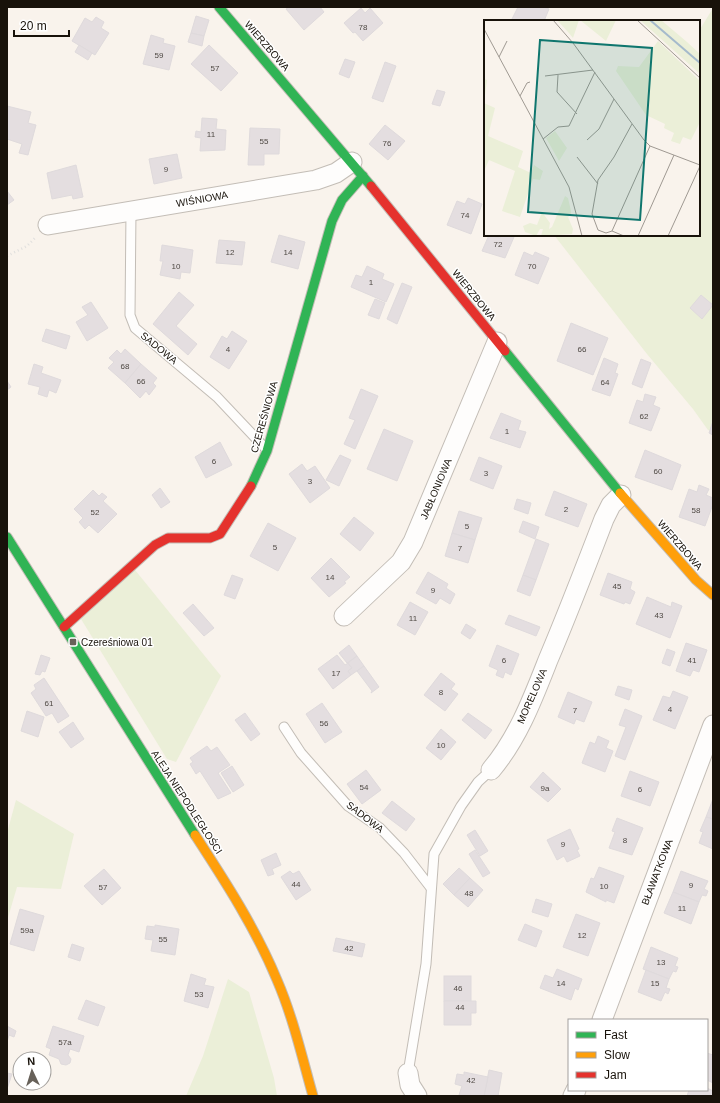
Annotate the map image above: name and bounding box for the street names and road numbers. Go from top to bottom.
street label: WIERZBOWA [242,19,292,73]
street label: WIŚNIOWA [175,188,229,209]
street label: WIERZBOWA [450,267,498,323]
street label: SADOWA [138,330,180,366]
street label: CZEREŚNIOWA [248,379,280,454]
street label: JABŁONIOWA [418,457,454,521]
street label: WIERZBOWA [655,518,705,572]
street label: MORELOWA [515,666,549,725]
street label: ALEJA NIEPODLEGŁOŚCI [149,748,225,856]
street label: SADOWA [344,799,386,835]
street label: BŁAWATKOWA [639,837,675,907]

